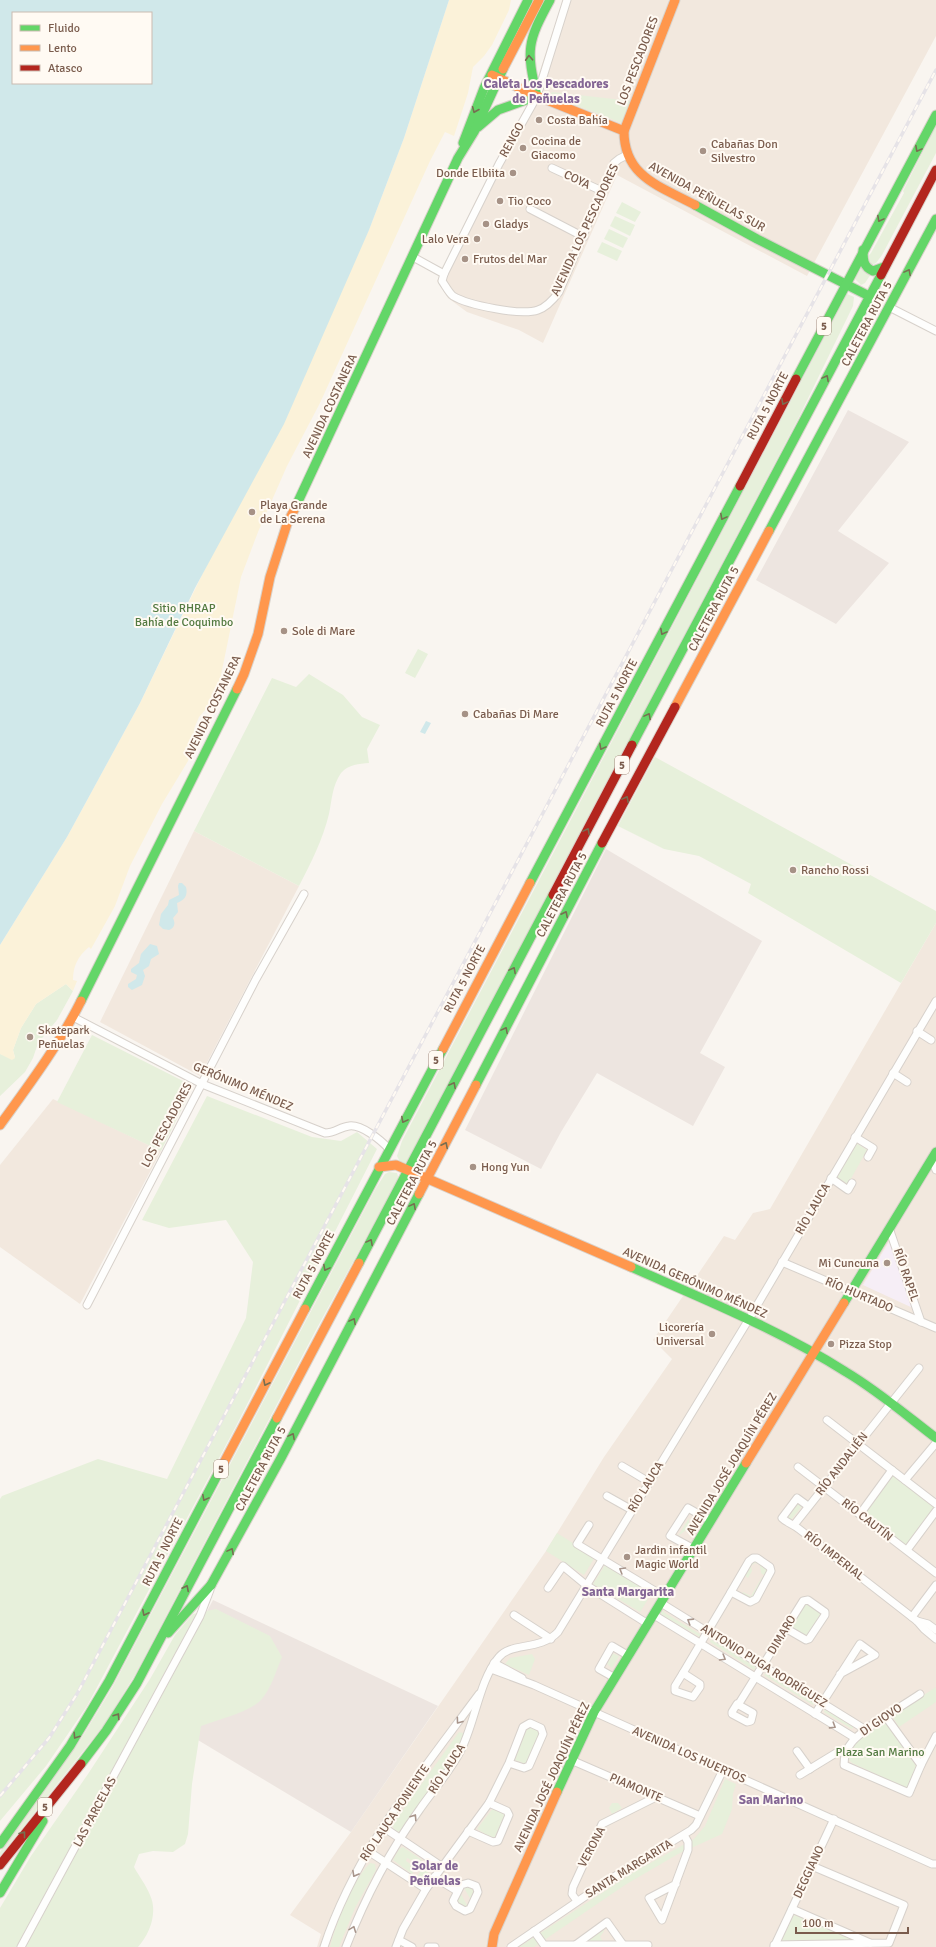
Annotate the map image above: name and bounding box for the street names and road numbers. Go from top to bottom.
street label: LOS PESCADORES [614,14,662,108]
street label: RENGO [496,120,528,160]
street label: AVENIDA PEÑUELAS SUR [646,159,768,235]
street label: AVENIDA LOS PESCADORES [548,161,622,298]
street label: COYA [561,167,593,193]
street label: CALETERA RUTA 5 [838,279,896,369]
road number: 5 [817,317,831,335]
street label: AVENIDA COSTANERA [299,351,361,460]
street label: RUTA 5 NORTE [744,369,792,443]
street label: CALETERA RUTA 5 [685,564,743,654]
street label: AVENIDA COSTANERA [181,652,245,761]
street label: RUTA 5 NORTE [593,656,641,730]
road number: 5 [615,756,629,774]
street label: CALETERA RUTA 5 [533,850,591,940]
street label: RUTA 5 NORTE [441,942,489,1016]
road number: 5 [429,1051,443,1069]
street label: GERÓNIMO MÉNDEZ [191,1059,296,1115]
street label: LOS PESCADORES [138,1080,196,1170]
street label: CALETERA RUTA 5 [383,1138,441,1228]
street label: RÍO LAUCA [792,1180,834,1237]
street label: RUTA 5 NORTE [290,1228,338,1302]
street label: AVENIDA GERÓNIMO MÉNDEZ [620,1244,770,1322]
street label: RÍO RAPEL [890,1246,922,1304]
street label: RÍO HURTADO [823,1274,895,1316]
street label: AVENIDA JOSÉ JOAQUÍN PÉREZ [683,1390,781,1538]
street label: CALETERA RUTA 5 [232,1424,290,1514]
street label: RÍO ANDALIÉN [813,1429,871,1499]
street label: RÍO LAUCA [625,1458,667,1515]
road number: 5 [214,1460,228,1478]
street label: RÍO CAUTÍN [838,1495,896,1545]
street label: RUTA 5 NORTE [139,1515,187,1589]
street label: RÍO IMPERIAL [801,1528,867,1584]
street label: DIMARO [764,1613,800,1657]
street label: ANTONIO PUGA RODRÍGUEZ [698,1621,830,1711]
street label: AVENIDA JOSÉ JOAQUÍN PÉREZ [511,1699,593,1854]
street label: DI GIOVO [857,1700,905,1740]
street label: AVENIDA LOS HUERTOS [630,1723,748,1787]
street label: RÍO LAUCA [425,1740,469,1797]
street label: RÍO LAUCA PONIENTE [357,1762,433,1864]
street label: PIAMONTE [607,1770,665,1806]
street label: LAS PARCELAS [70,1774,120,1850]
road number: 5 [38,1798,52,1816]
street label: VERONA [575,1823,609,1870]
street label: SANTA MARGARITA [583,1836,676,1902]
street label: DEGGIANO [790,1843,828,1901]

